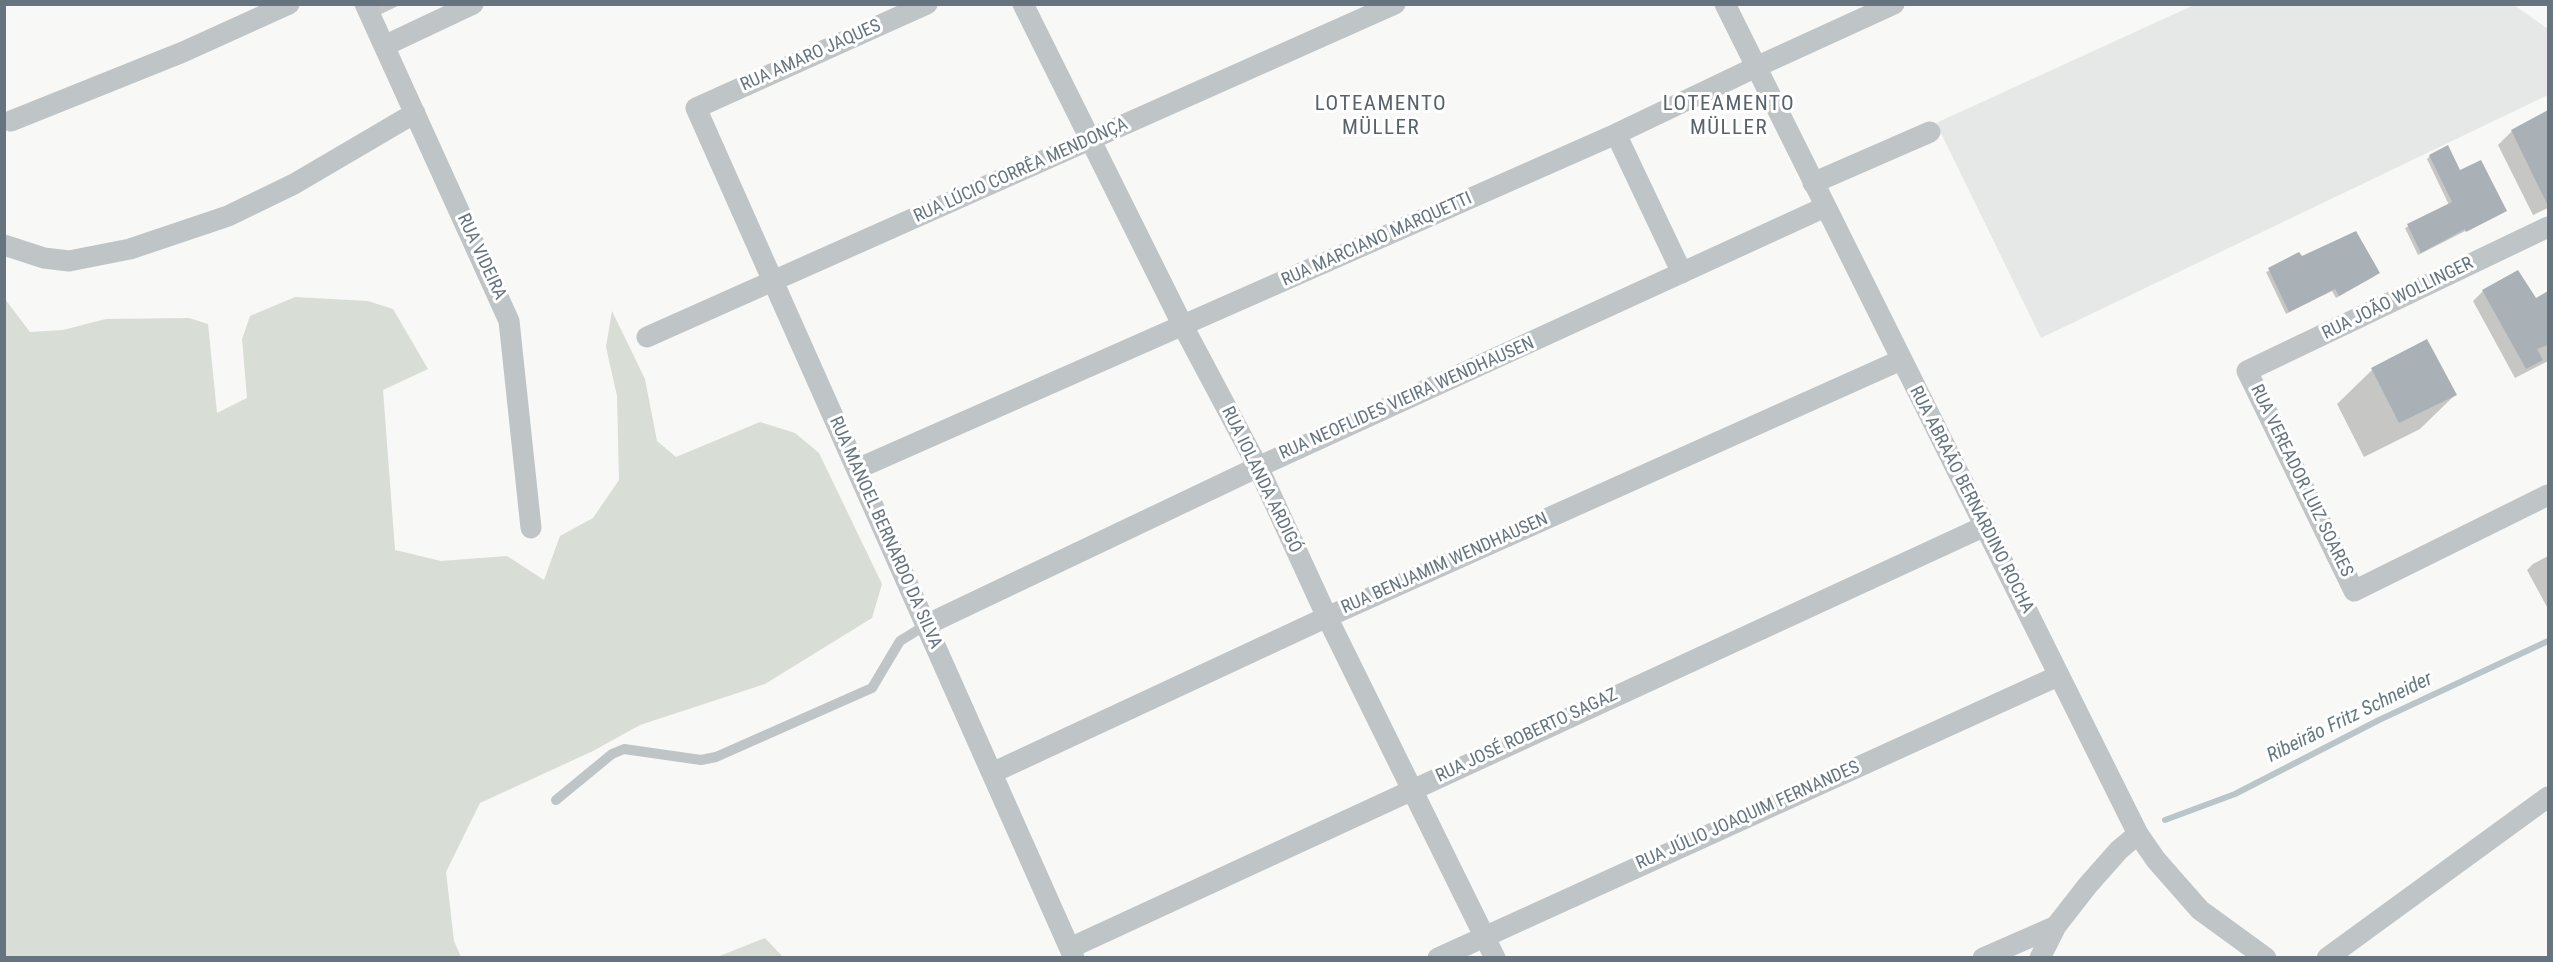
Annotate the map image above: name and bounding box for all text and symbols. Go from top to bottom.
street label: RUA AMARO JAQUES [738,15,884,97]
district label: LOTEAMENTO MÜLLER [1315,92,1447,142]
district label: LOTEAMENTO MÜLLER [1663,92,1795,142]
street label: RUA LÚCIO CORRÊA MENDONÇA [911,114,1131,228]
street label: RUA MARCIANO MARQUETTI [1278,188,1476,292]
street label: RUA VIDEIRA [452,211,510,303]
street label: RUA JOÃO WOLLINGER [2319,253,2477,345]
street label: RUA NEOFLIDES VIEIRA WENDHAUSEN [1276,333,1538,465]
street label: RUA VEREADOR LUIZ SOARES [2245,381,2357,581]
street label: RUA ABRAÃO BERNARDINO ROCHA [1904,383,2038,617]
street label: RUA IOLANDA ARDIGÓ [1216,403,1306,557]
street label: RUA MANOEL BERNARDO DA SILVA [824,414,946,652]
street label: RUA BENJAMIM WENDHAUSEN [1338,509,1552,619]
water label: Ribeirão Fritz Schneider [2263,668,2437,768]
street label: RUA JOSÉ ROBERTO SAGAZ [1433,684,1621,788]
street label: RUA JÚLIO JOAQUIM FERNANDES [1633,757,1863,875]

